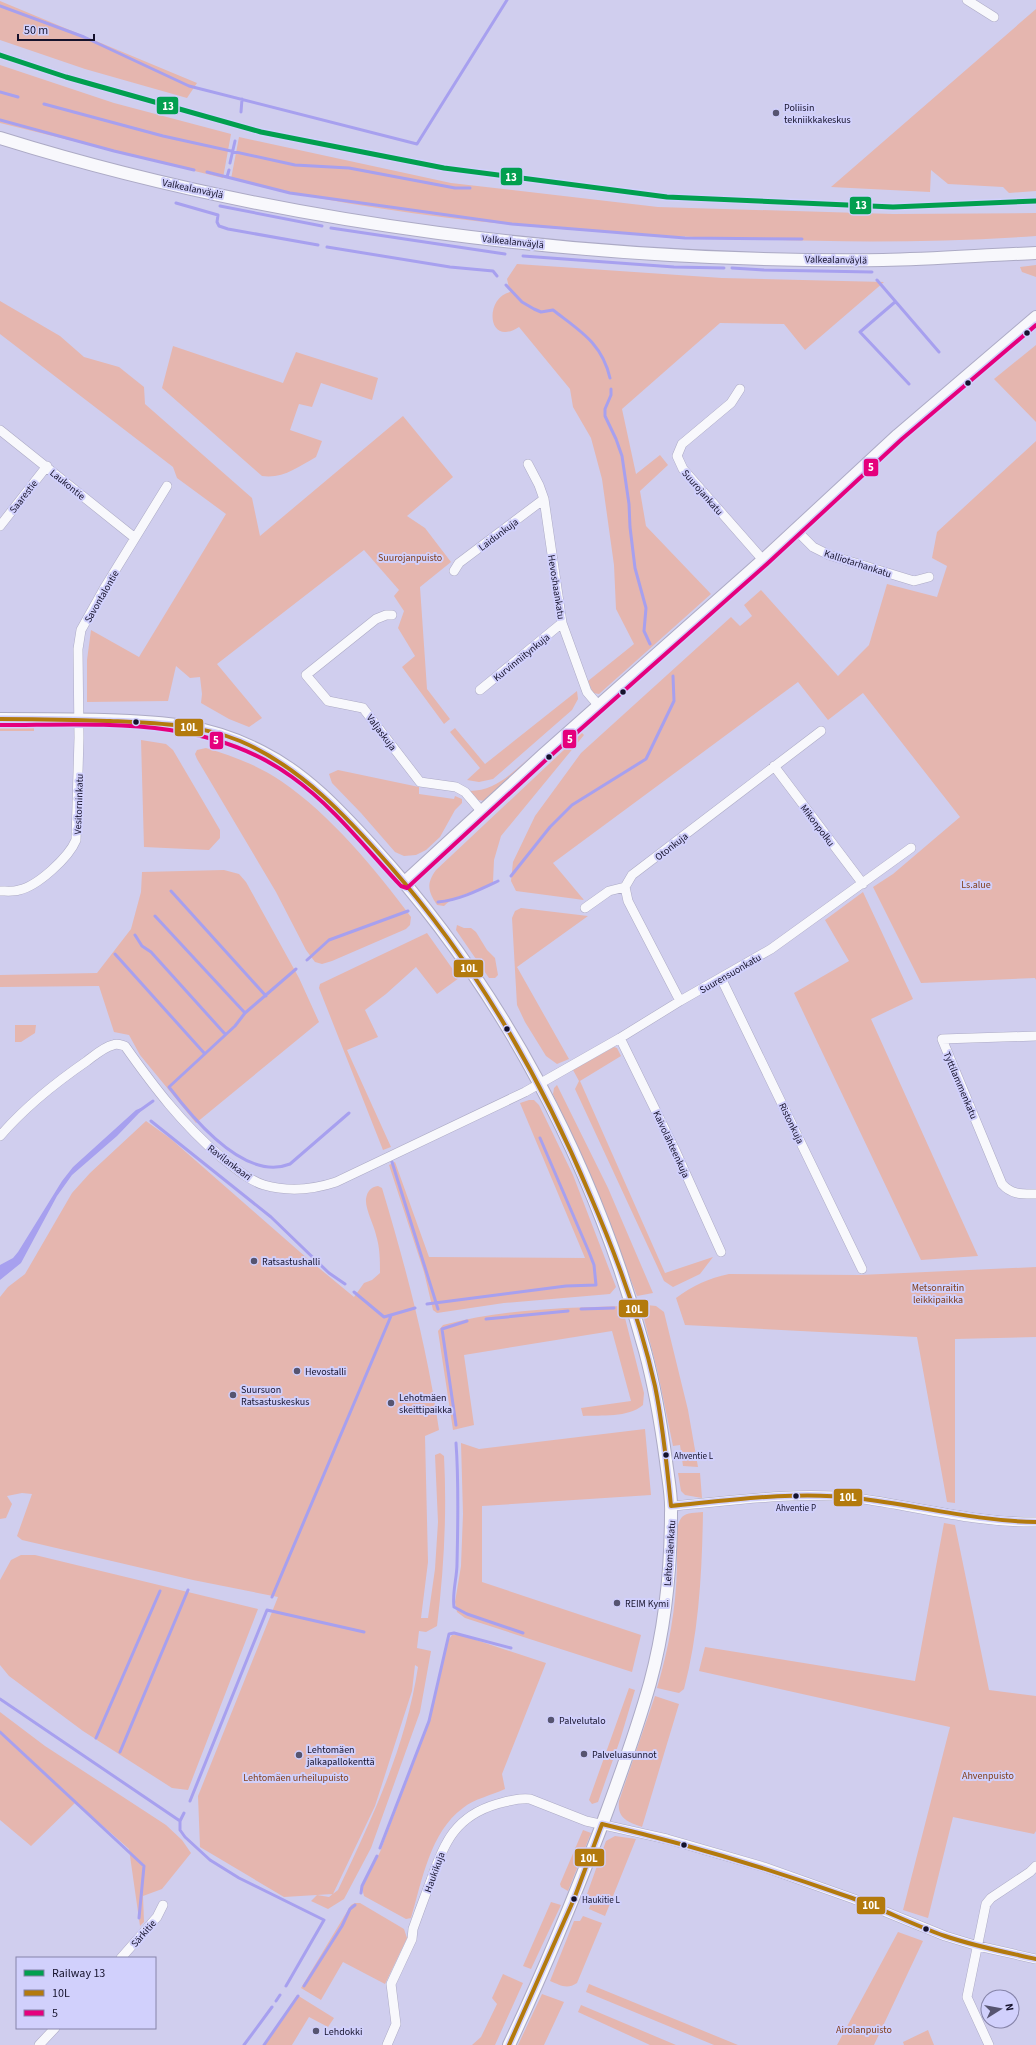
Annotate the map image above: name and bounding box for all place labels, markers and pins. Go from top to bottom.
place label: Poliisin tekniikkakeskus [784,101,851,127]
marker: Poliisin tekniikkakeskus [771,108,781,118]
unlabelled marker [1022,328,1032,338]
unlabelled marker [963,378,973,388]
unlabelled marker [618,687,628,697]
unlabelled marker [131,717,141,727]
unlabelled marker [544,752,554,762]
unlabelled marker [502,1024,512,1034]
place label: Ratsastushalli [262,1255,320,1269]
marker: Ratsastushalli [249,1256,259,1266]
place label: Hevostalli [305,1365,346,1379]
marker: Hevostalli [292,1366,302,1376]
place label: Suursuon Ratsastuskeskus [241,1383,309,1409]
marker: Suursuon Ratsastuskeskus [228,1390,238,1400]
place label: Lehotmäen skeittipaikka [399,1391,452,1417]
marker: Lehotmäen skeittipaikka [386,1398,396,1408]
marker: Ahventie L [661,1450,671,1460]
place label: Ahventie L [674,1450,714,1463]
marker: Ahventie P [791,1491,801,1501]
place label: Ahventie P [776,1502,816,1515]
place label: REIM Kymi [625,1597,669,1611]
marker: REIM Kymi [612,1598,622,1608]
place label: Palvelutalo [559,1714,606,1728]
marker: Palvelutalo [546,1715,556,1725]
place label: Lehtomäen jalkapallokenttä [306,1743,375,1769]
place label: Palveluasunnot [592,1748,657,1762]
marker: Palveluasunnot [579,1749,589,1759]
marker: Lehtomäen jalkapallokenttä [294,1750,304,1760]
unlabelled marker [679,1840,689,1850]
marker: Haukitie L [569,1894,579,1904]
place label: Haukitie L [582,1894,620,1907]
unlabelled marker [921,1924,931,1934]
place label: Lehdokki [324,2025,362,2039]
marker: Lehdokki [311,2026,321,2036]

